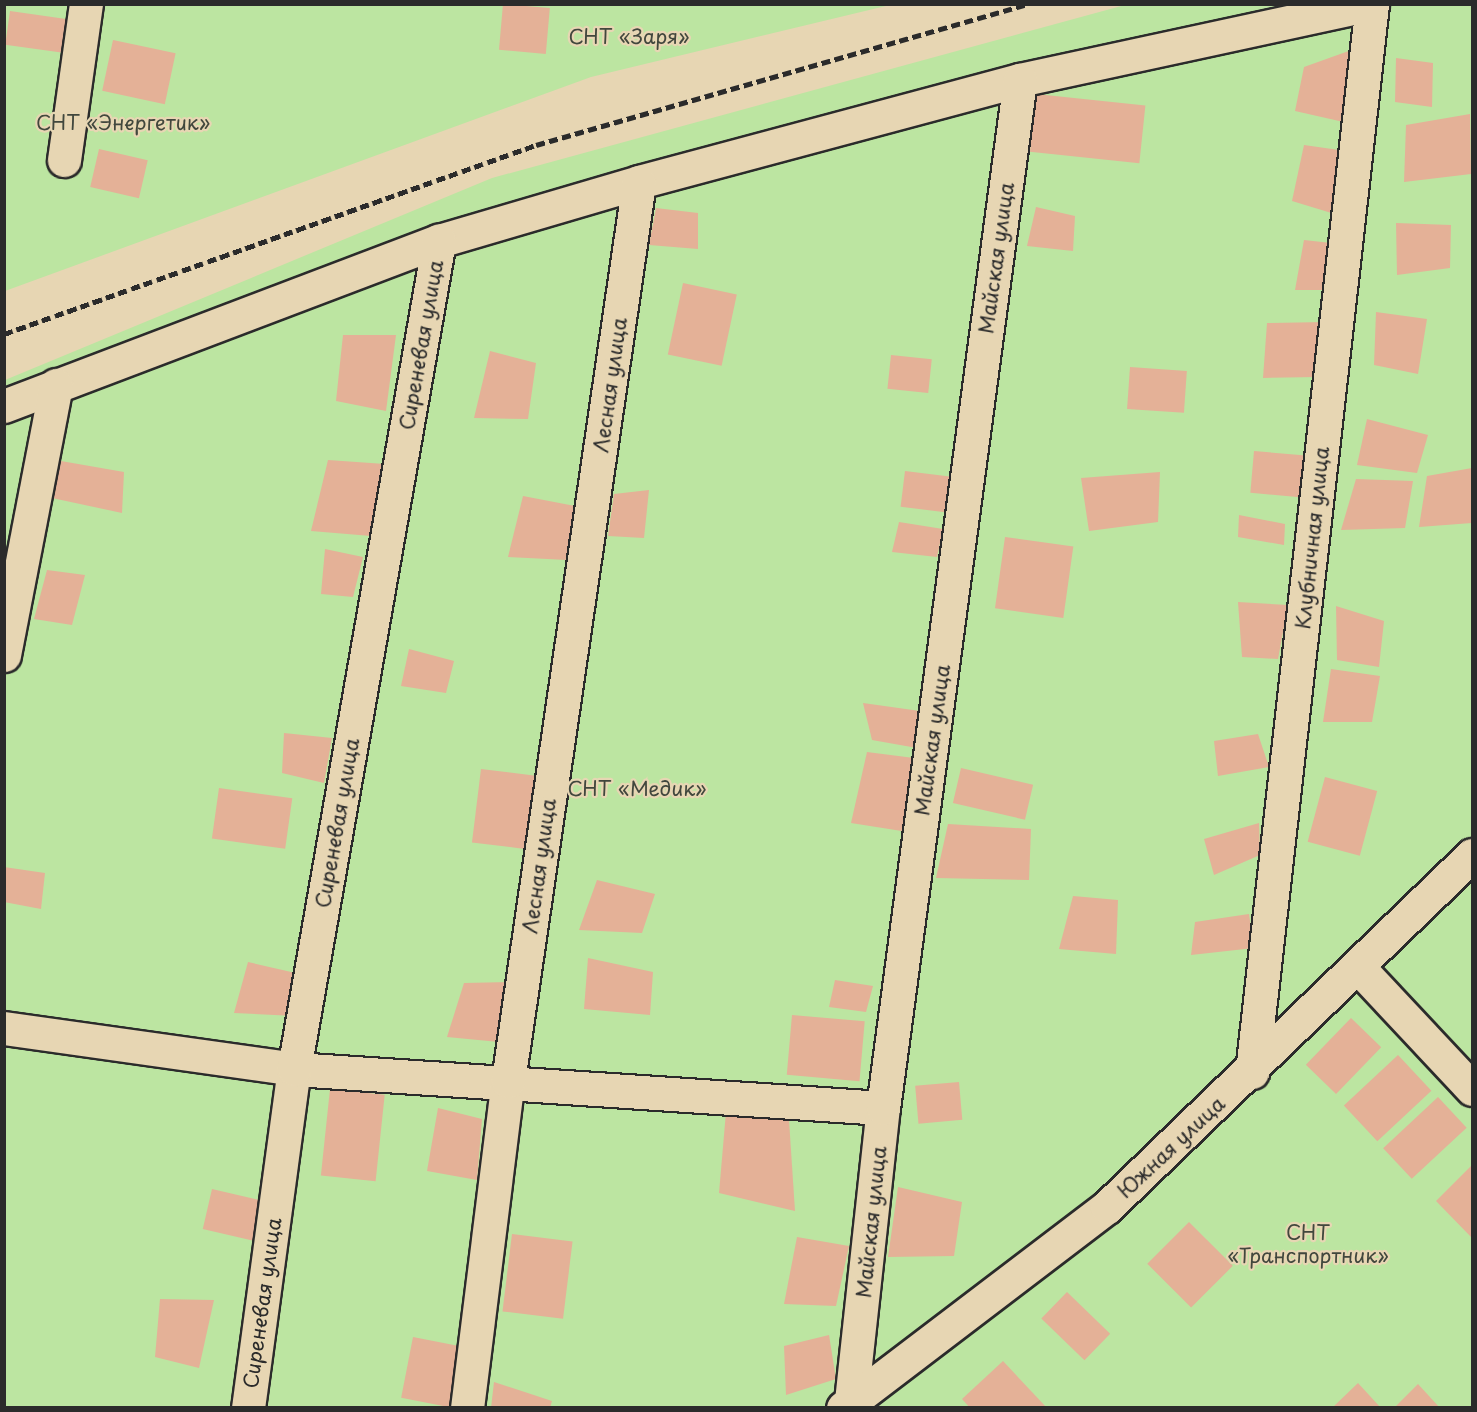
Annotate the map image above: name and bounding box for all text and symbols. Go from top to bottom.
park label: СНТ «Заря» [568,24,690,48]
park label: СНТ «Энергетик» [36,110,210,134]
street label: Майская улица [973,180,1019,336]
street label: Сиреневая улица [394,258,448,432]
street label: Лесная улица [589,315,631,455]
street label: Клубничная улица [1290,445,1334,631]
street label: Майская улица [909,662,955,818]
street label: Сиреневая улица [310,736,364,910]
park label: СНТ «Медик» [567,776,707,800]
street label: Лесная улица [518,796,560,936]
street label: Южная улица [1112,1091,1230,1203]
street label: Майская улица [851,1144,891,1300]
street label: Сиреневая улица [238,1216,286,1390]
park label: СНТ «Транспортник» [1227,1220,1389,1267]

